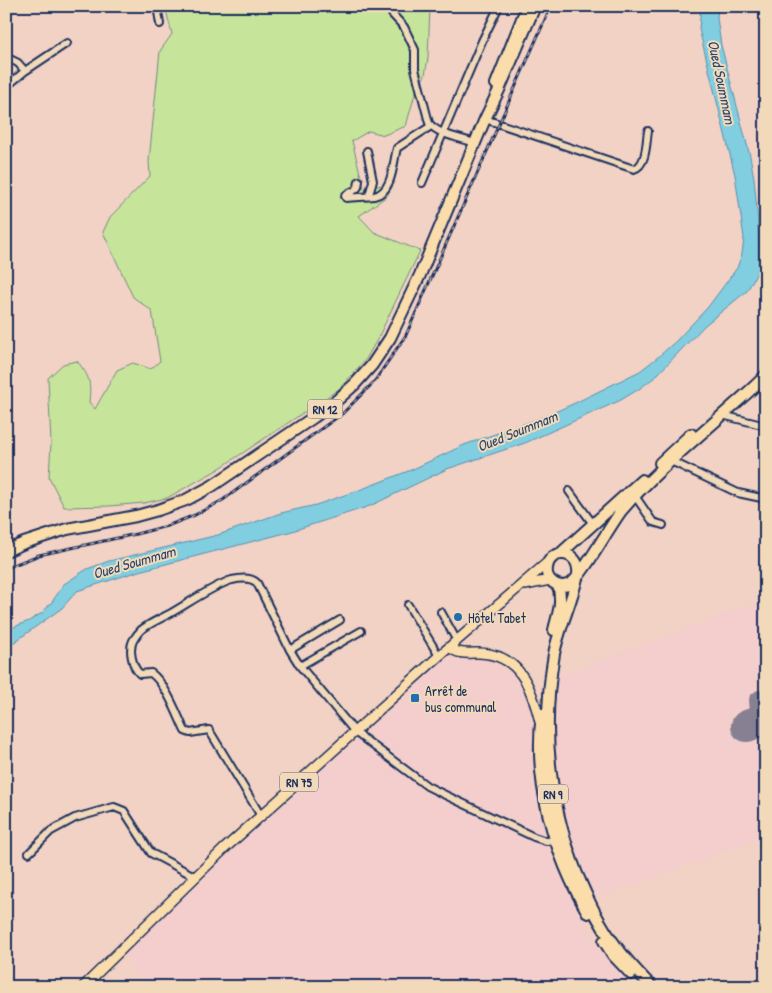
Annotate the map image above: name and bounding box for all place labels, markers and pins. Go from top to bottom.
place label: Hôtel Tabet [468,608,526,627]
marker: Hôtel Tabet [452,611,464,623]
place label: Arrêt de bus communal [425,681,497,716]
marker: Arrêt de bus communal [409,692,421,704]

